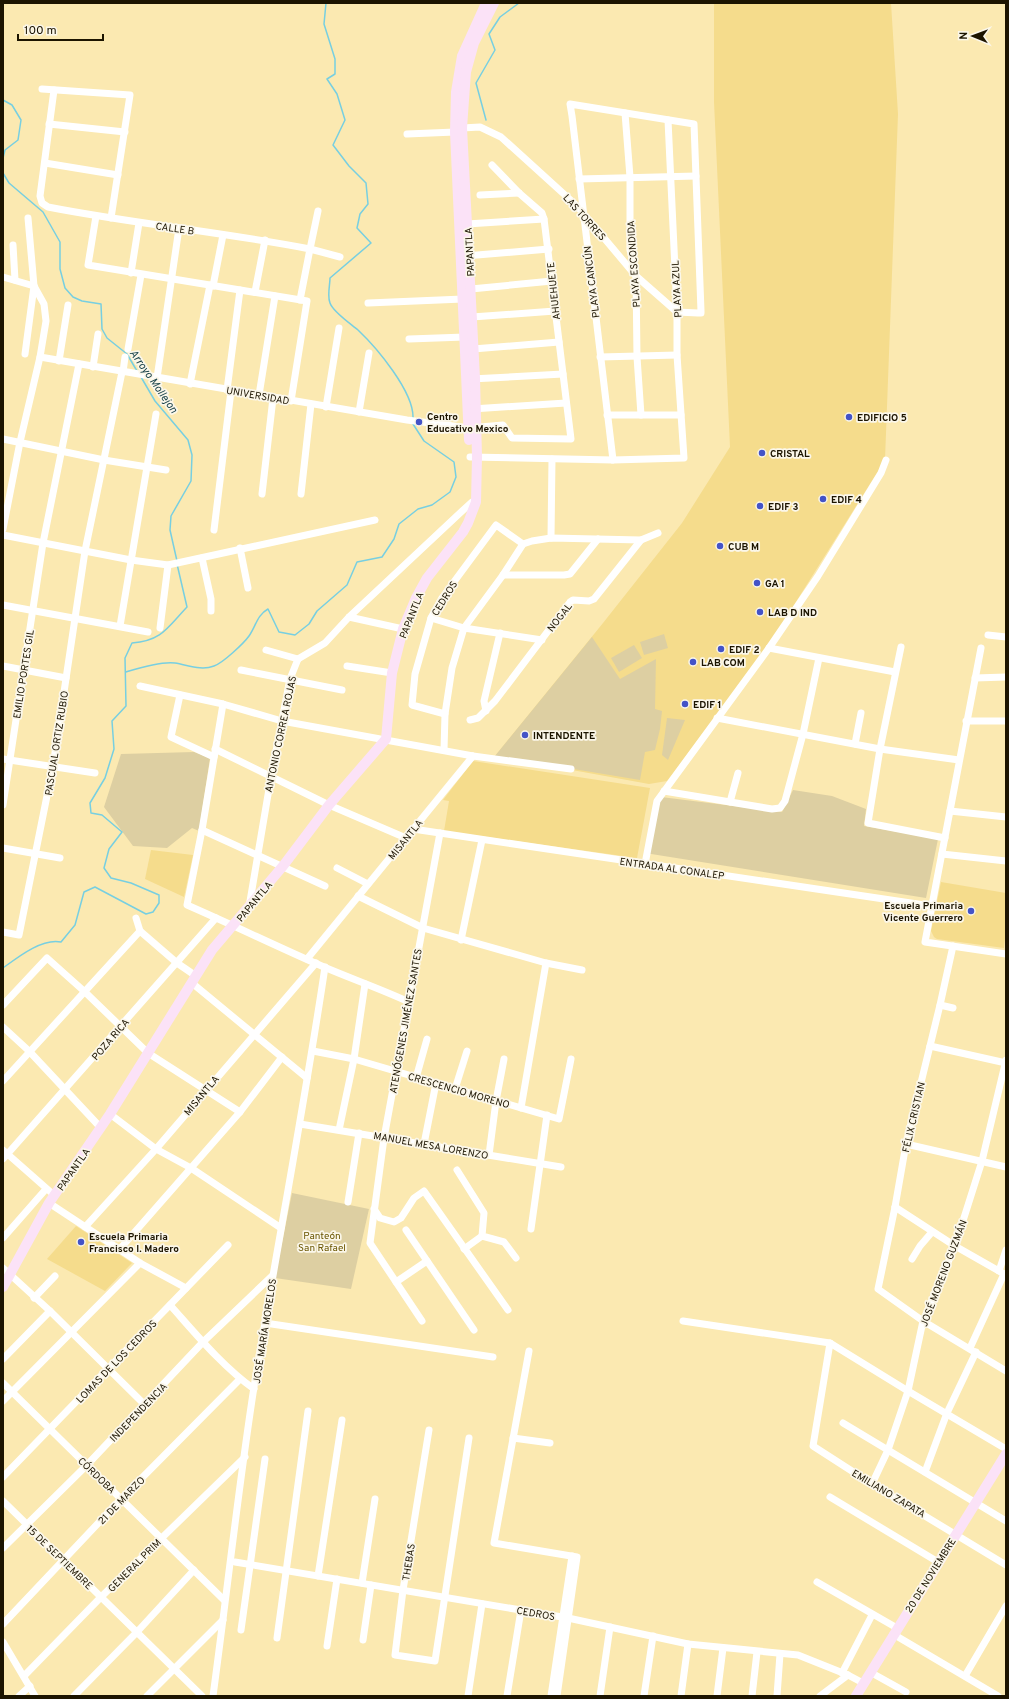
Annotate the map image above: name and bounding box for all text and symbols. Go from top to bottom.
scale bar [18,16,103,42]
north arrow [953,16,993,56]
text: 100 m [24,23,57,39]
text: N [957,32,971,40]
street label: LAS TORRES [560,192,608,244]
street label: CALLE B [155,220,195,239]
street label: PLAYA ESCONDIDA [625,220,644,308]
street label: PAPANTLA [463,227,478,277]
street label: PLAYA CANCÚN [582,245,603,319]
street label: PLAYA AZUL [669,259,685,318]
street label: AHUEHUETE [545,261,564,320]
water label: Arroyo Mollejon [126,347,180,416]
street label: UNIVERSIDAD [225,385,291,408]
place label: Centro Educativo Mexico [427,411,509,436]
marker: EDIFICIO 5 [844,412,854,422]
place label: EDIFICIO 5 [857,412,907,425]
marker: Centro Educativo Mexico [414,417,424,427]
marker: CRISTAL [757,448,767,458]
place label: CRISTAL [770,448,810,461]
marker: EDIF 4 [818,494,828,504]
place label: EDIF 4 [831,494,862,507]
marker: EDIF 3 [755,501,765,511]
place label: EDIF 3 [768,501,798,514]
marker: CUB M [715,541,725,551]
place label: CUB M [728,541,759,554]
marker: GA 1 [752,578,762,588]
place label: GA 1 [765,578,785,591]
street label: CEDROS [429,579,461,619]
street label: PAPANTLA [397,590,428,641]
street label: NOGAL [545,601,576,635]
marker: LAB D IND [755,607,765,617]
place label: LAB D IND [768,607,817,620]
street label: EMILIO PORTES GIL [11,628,38,720]
marker: EDIF 2 [716,644,726,654]
place label: EDIF 2 [729,644,760,657]
marker: LAB COM [688,657,698,667]
place label: LAB COM [701,657,745,670]
street label: ANTONIO CORREA ROJAS [263,675,300,794]
street label: PASCUAL ORTIZ RUBIO [43,690,72,797]
marker: EDIF 1 [680,699,690,709]
place label: EDIF 1 [693,699,721,712]
marker: INTENDENTE [520,730,530,740]
place label: INTENDENTE [533,730,595,743]
street label: MISANTLA [386,817,427,863]
street label: ENTRADA AL CONALEP [619,856,725,883]
street label: PAPANTLA [234,879,276,925]
place label: Escuela Primaria Vicente Guerrero [883,900,963,925]
marker: Escuela Primaria Vicente Guerrero [966,906,976,916]
street label: ATENÓGENES JIMÉNEZ SANTES [387,948,426,1095]
street label: POZA RICA [89,1016,133,1064]
street label: CRESCENCIO MORENO [406,1071,511,1112]
street label: MISANTLA [182,1073,223,1119]
street label: FÉLIX CRISTIAN [900,1081,929,1154]
street label: MANUEL MESA LORENZO [372,1130,489,1163]
street label: PAPANTLA [55,1146,94,1194]
street label: JOSÉ MORENO GUZMÁN [918,1218,971,1329]
park label: Panteón San Rafael [298,1230,346,1255]
place label: Escuela Primaria Francisco I. Madero [89,1231,179,1256]
marker: Escuela Primaria Francisco I. Madero [76,1237,86,1247]
street label: JOSÉ MARÍA MORELOS [251,1278,280,1385]
street label: LOMAS DE LOS CEDROS [74,1318,160,1406]
street label: INDEPENDENCIA [108,1381,171,1445]
street label: CÓRDOBA [74,1455,118,1497]
street label: EMILIANO ZAPATA [849,1467,928,1522]
street label: 21 DE MARZO [96,1474,148,1528]
street label: 15 DE SEPTIEMBRE [23,1523,95,1593]
street label: 20 DE NOVIEMBRE [903,1536,960,1616]
street label: GENERAL PRIM [106,1537,165,1596]
street label: THEBAS [400,1543,419,1582]
street label: CEDROS [515,1605,556,1624]

